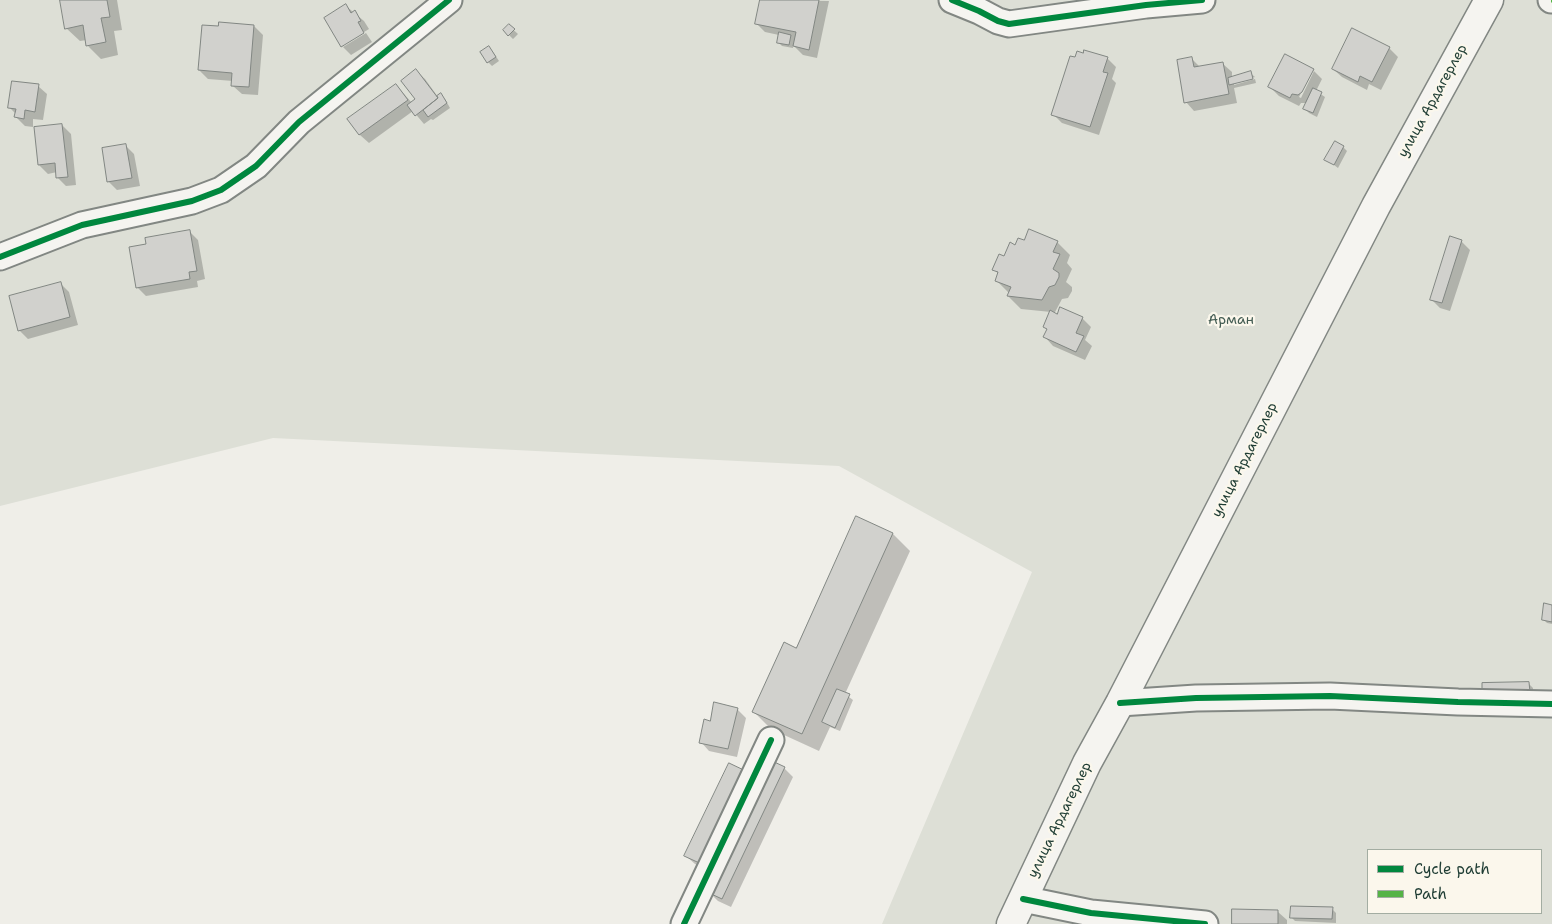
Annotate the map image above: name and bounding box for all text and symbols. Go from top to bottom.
street label: улица Ардагерлер [1395,41,1471,161]
park label: Арман [1208,312,1254,328]
street label: улица Ардагерлер [1209,400,1281,520]
street label: улица Ардагерлер [1025,759,1095,881]
legend [1367,849,1542,914]
text: Cycle path [1414,859,1490,879]
text: Path [1414,884,1447,904]

